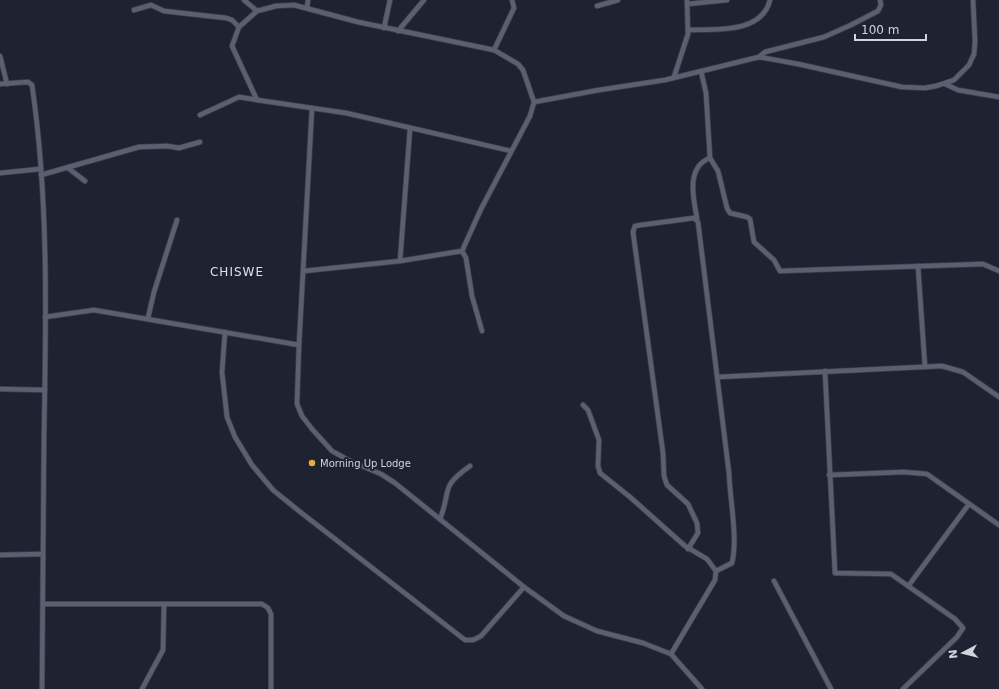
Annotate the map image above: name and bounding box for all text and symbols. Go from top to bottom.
scale bar [855,16,926,42]
text: 100 m [861,23,899,37]
district label: CHISWE [210,265,264,279]
marker: Morning Up Lodge [307,458,317,468]
place label: Morning Up Lodge [320,458,411,469]
north arrow [943,633,983,673]
text: N [947,649,961,660]

